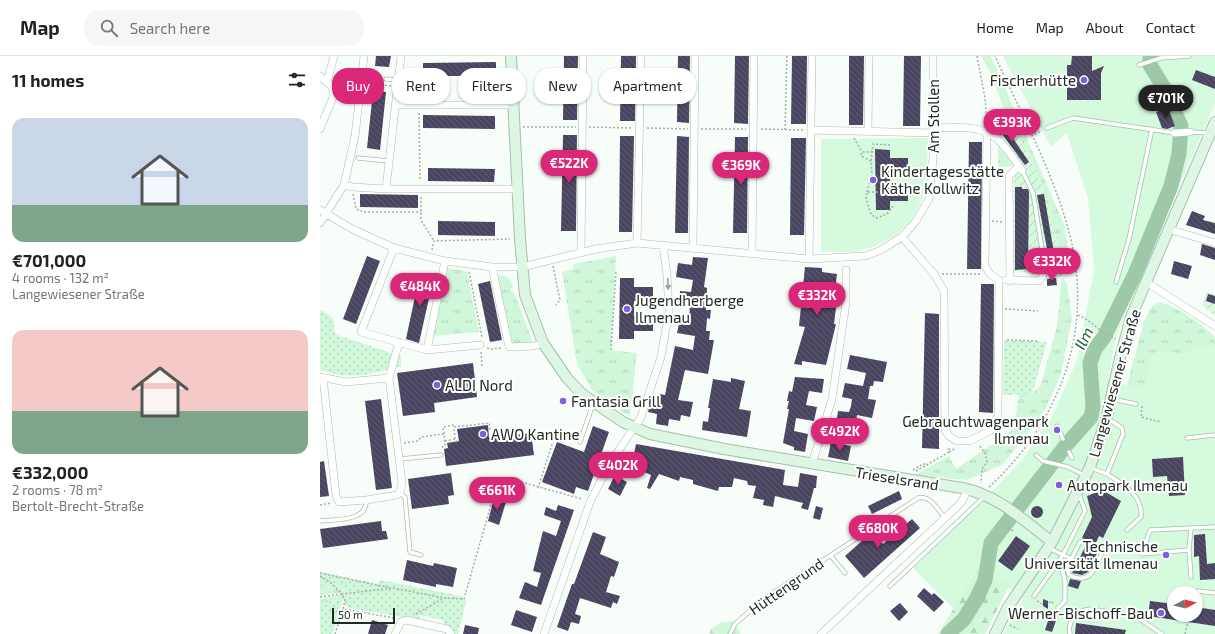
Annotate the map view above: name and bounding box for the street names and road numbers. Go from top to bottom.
street label: Am Stollen [924,79,942,153]
street label: Langewiesener Straße [1084,307,1144,459]
street label: Trieselsrand [854,463,940,493]
street label: Hüttengrund [745,554,827,618]

